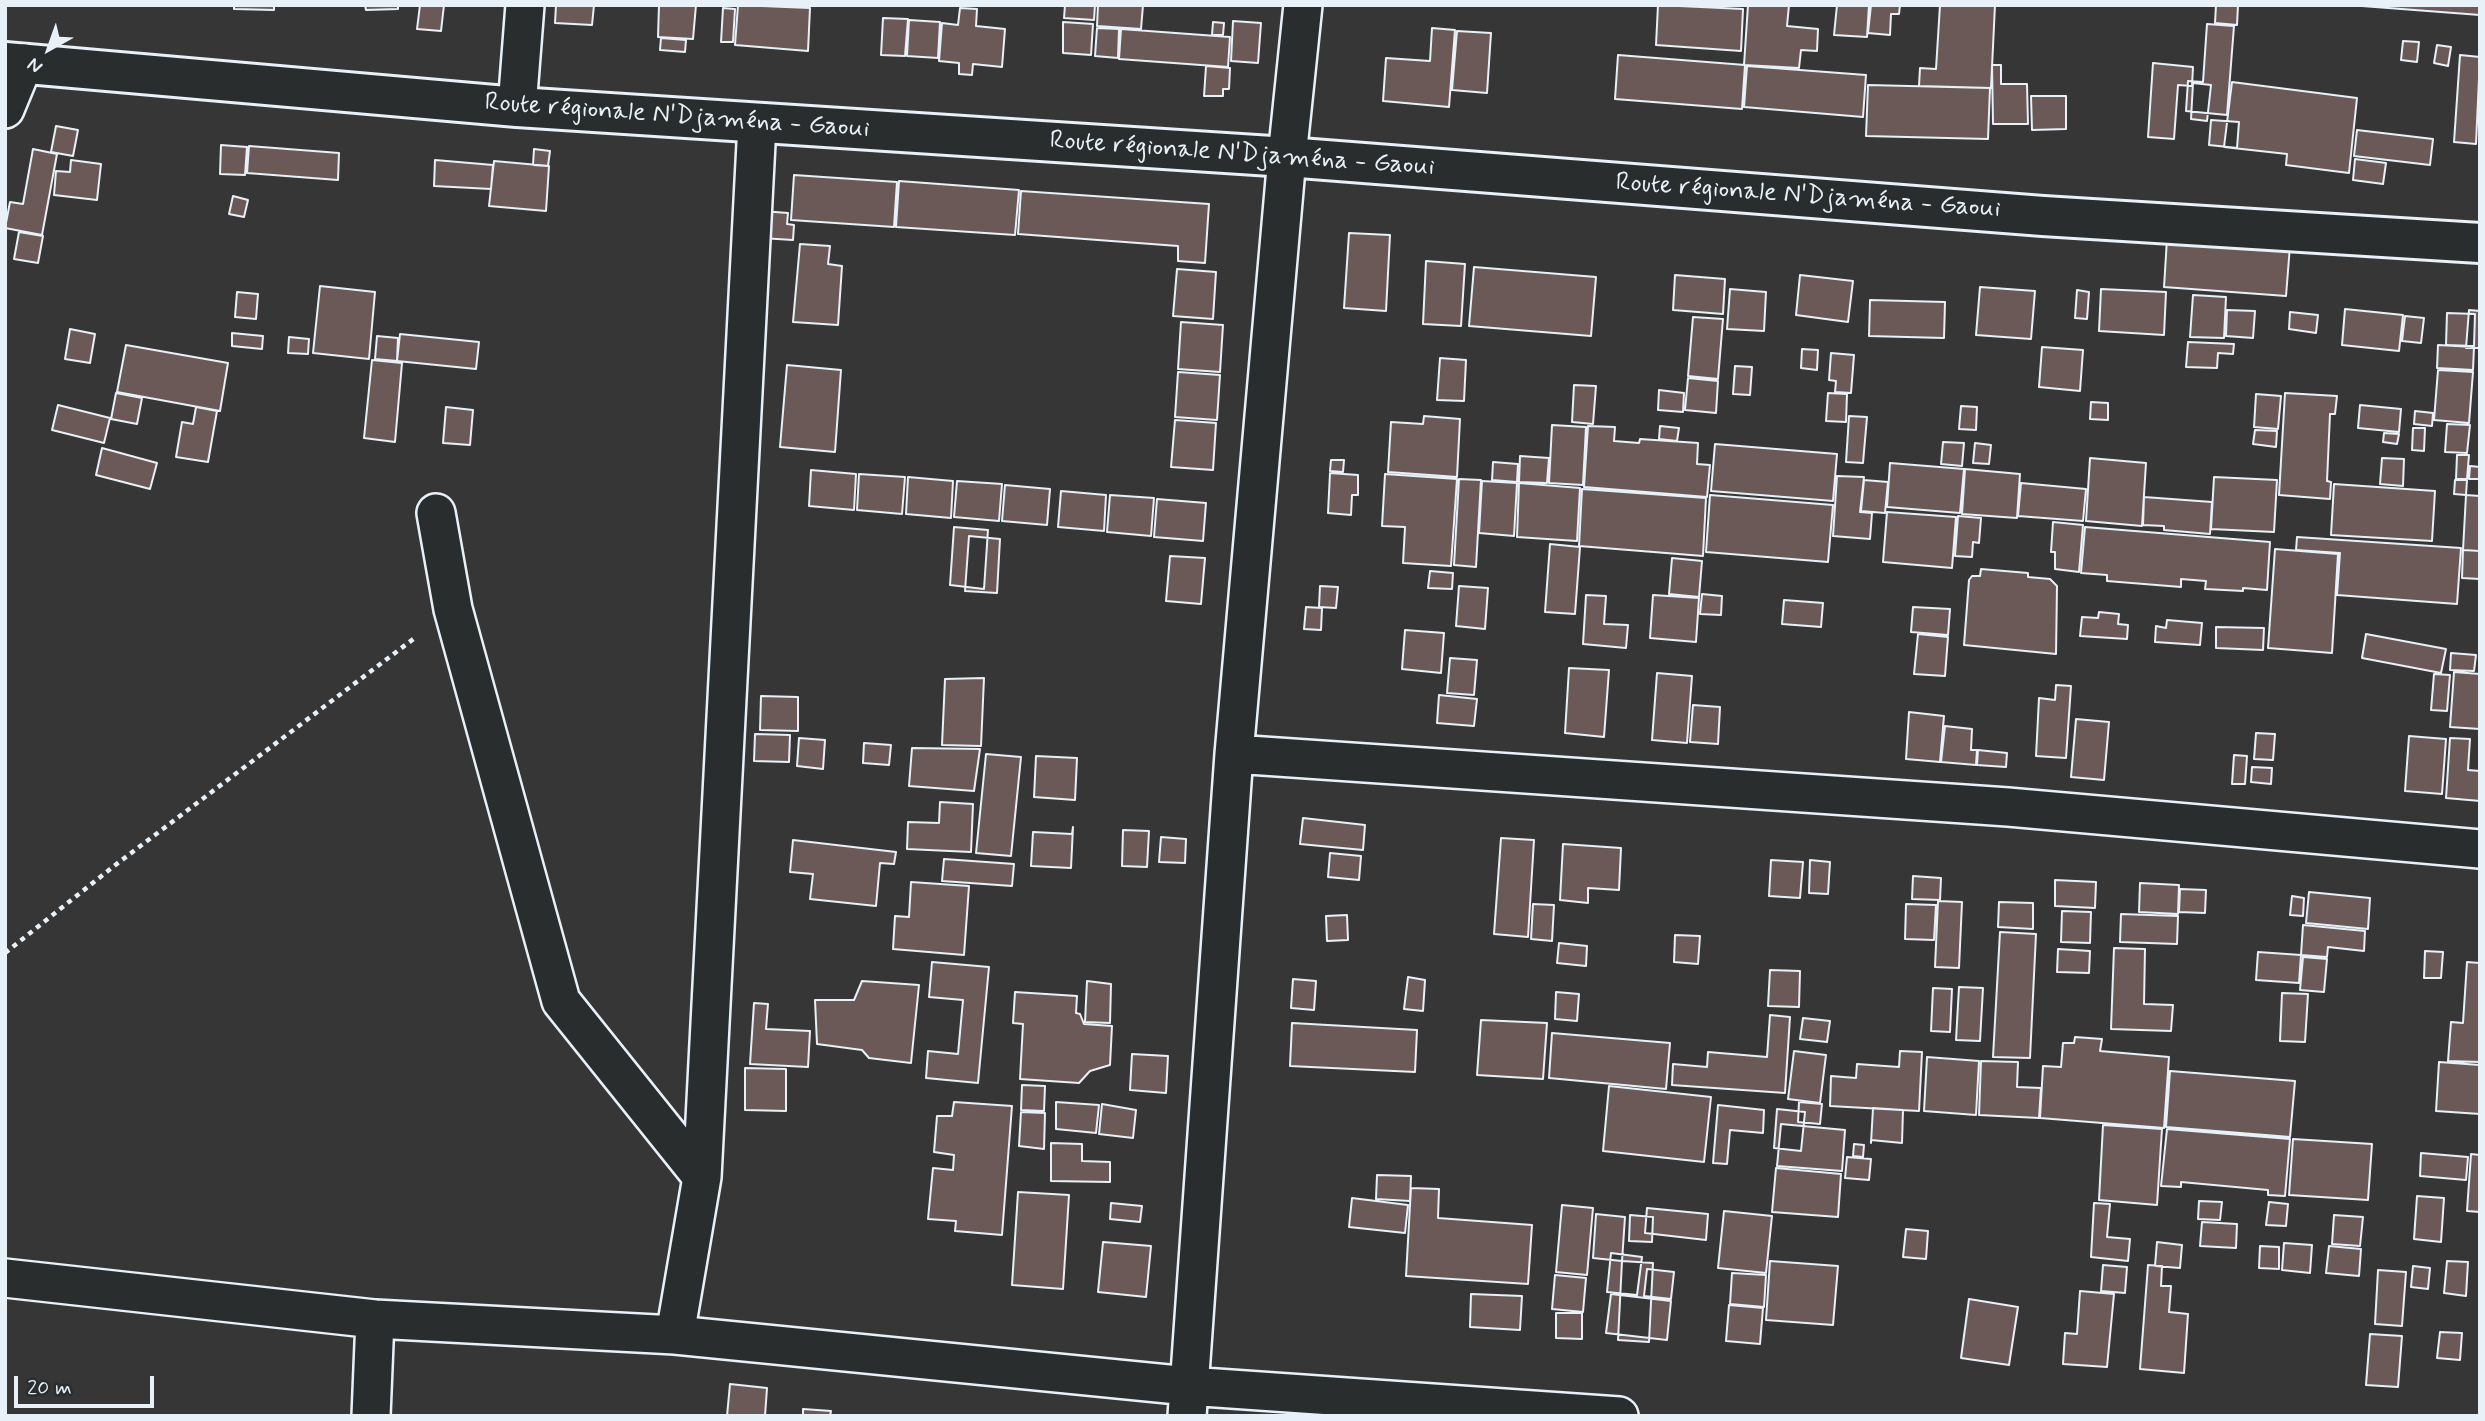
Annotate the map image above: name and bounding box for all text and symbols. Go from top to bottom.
north arrow [14,14,84,84]
text: N [22,52,48,79]
street label: Route régionale N'Djaména - Gaoui [483,88,871,146]
street label: Route régionale N'Djaména - Gaoui [1048,126,1436,184]
street label: Route régionale N'Djaména - Gaoui [1614,168,2002,226]
scale bar [18,1362,158,1406]
text: 20 m [27,1374,72,1402]

